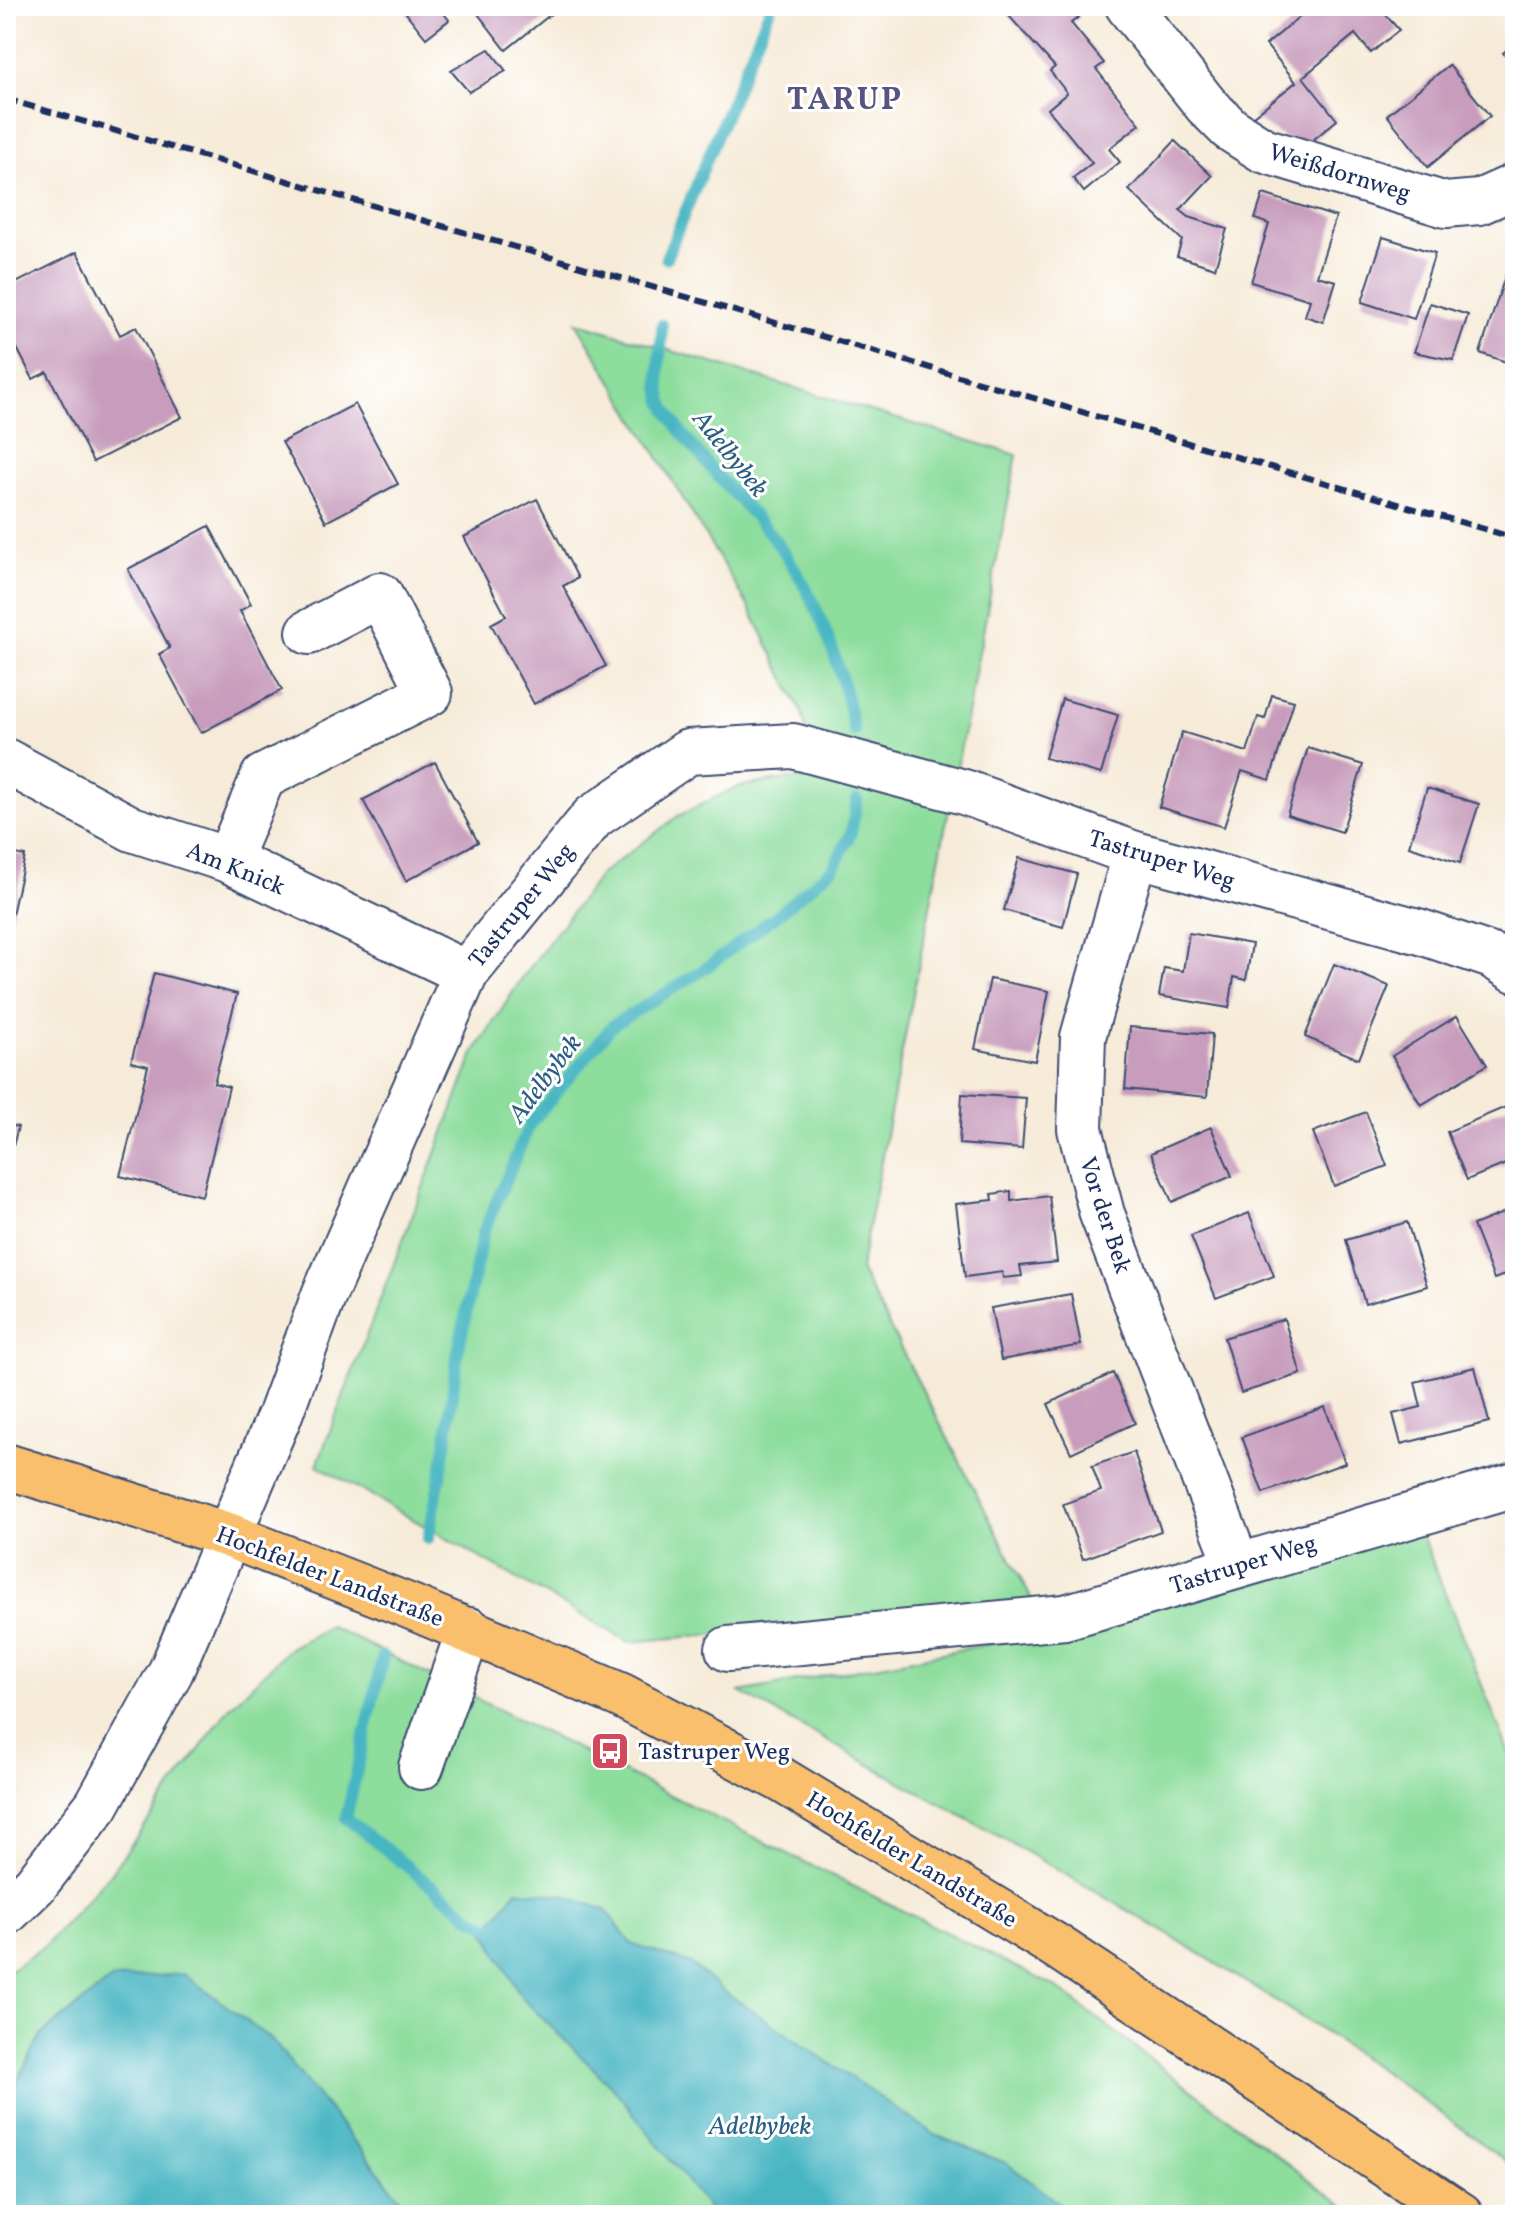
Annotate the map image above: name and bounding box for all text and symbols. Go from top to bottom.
district label: TARUP [787,79,903,123]
street label: Weißdornweg [1264,136,1415,212]
water label: Adelbybek [682,402,776,506]
street label: Tastruper Weg [1084,822,1239,899]
street label: Am Knick [181,835,290,905]
street label: Tastruper Weg [462,837,584,976]
water label: Adelbybek [500,1027,591,1132]
street label: Vor der Bek [1069,1153,1139,1278]
street label: Hochfelder Landstraße [210,1519,448,1637]
street label: Tastruper Weg [1166,1527,1321,1604]
bus stop icon: Tastruper Weg [589,1730,631,1772]
place label: Tastruper Weg [638,1736,790,1770]
street label: Hochfelder Landstraße [799,1784,1023,1937]
water label: Adelbybek [708,2109,811,2145]

